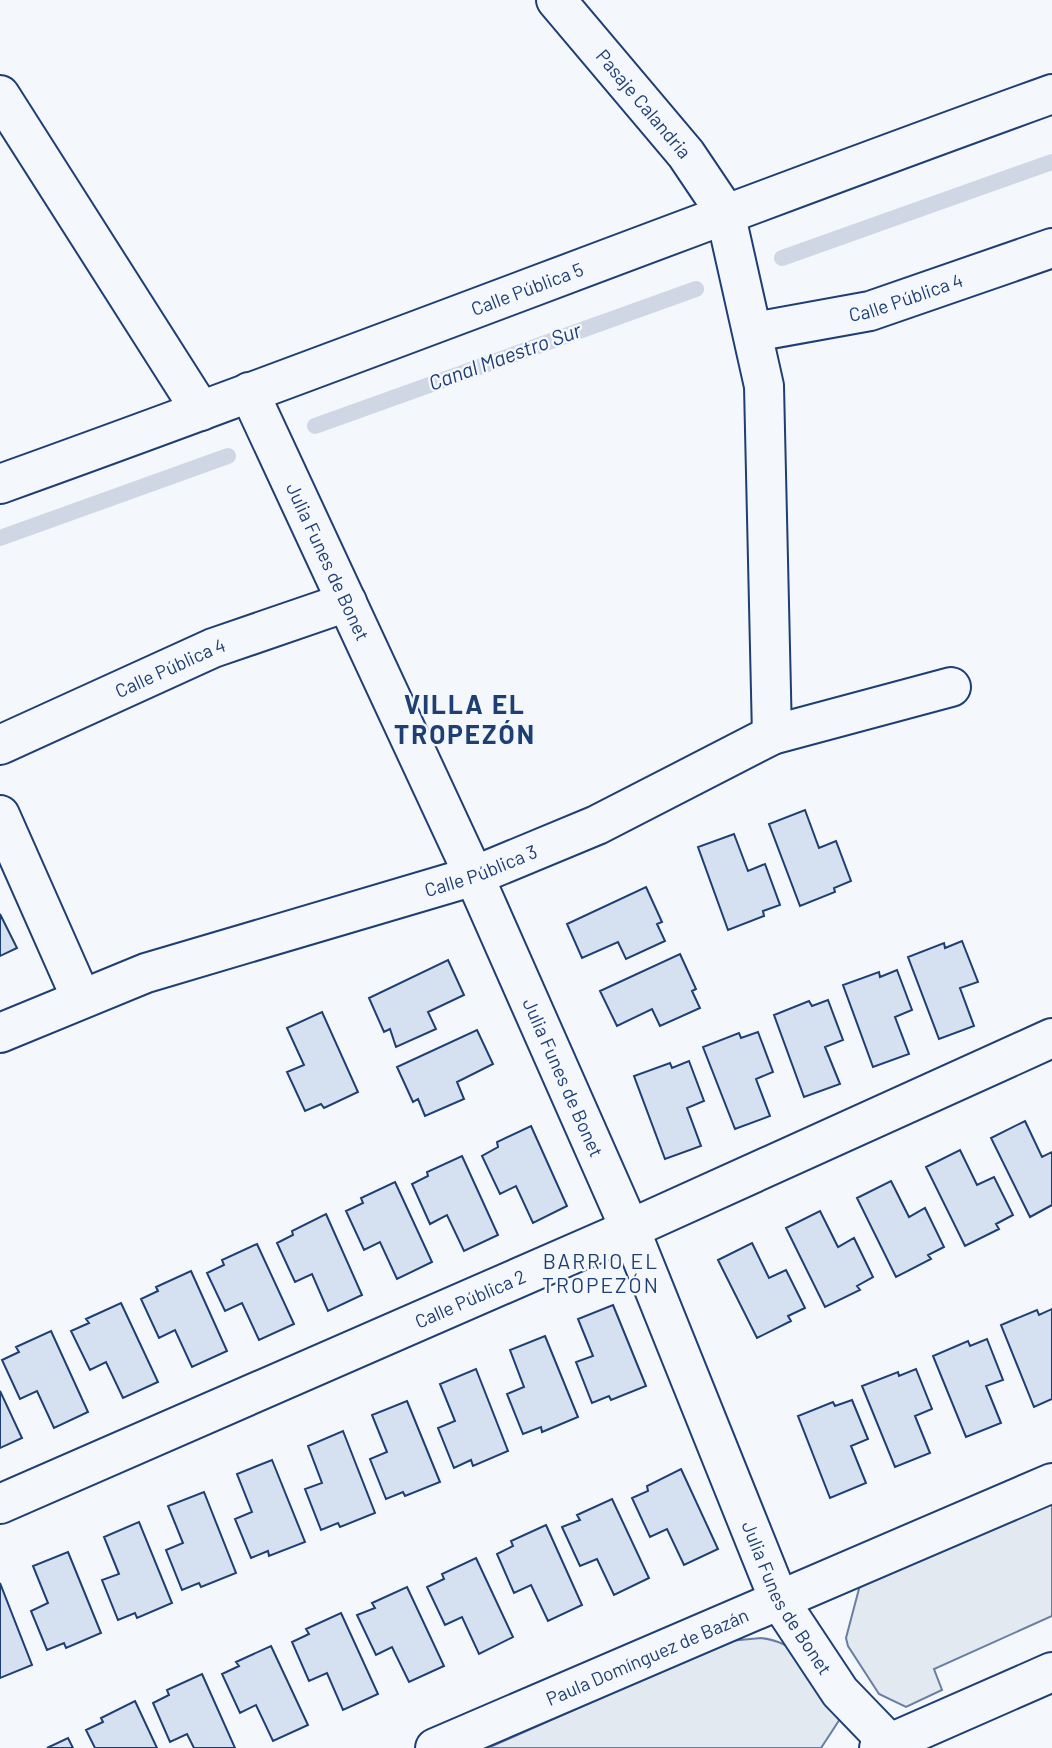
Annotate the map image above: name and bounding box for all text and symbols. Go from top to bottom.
street label: Pasaje Calandria [592,44,697,163]
street label: Calle Pública 5 [468,257,586,320]
street label: Calle Pública 4 [847,268,966,326]
water label: Canal Maestro Sur [425,316,585,395]
street label: Julia Funes de Bonet [282,479,375,644]
street label: Calle Pública 4 [111,633,228,702]
district label: VILLA EL TROPEZÓN [394,688,536,749]
street label: Calle Pública 3 [422,839,540,901]
street label: Julia Funes de Bonet [518,994,609,1160]
district label: BARRIO EL TROPEZÓN [542,1248,660,1297]
street label: Calle Pública 2 [411,1264,529,1333]
street label: Julia Funes de Bonet [737,1517,837,1679]
street label: Paula Domínguez de Bazán [542,1603,752,1710]

